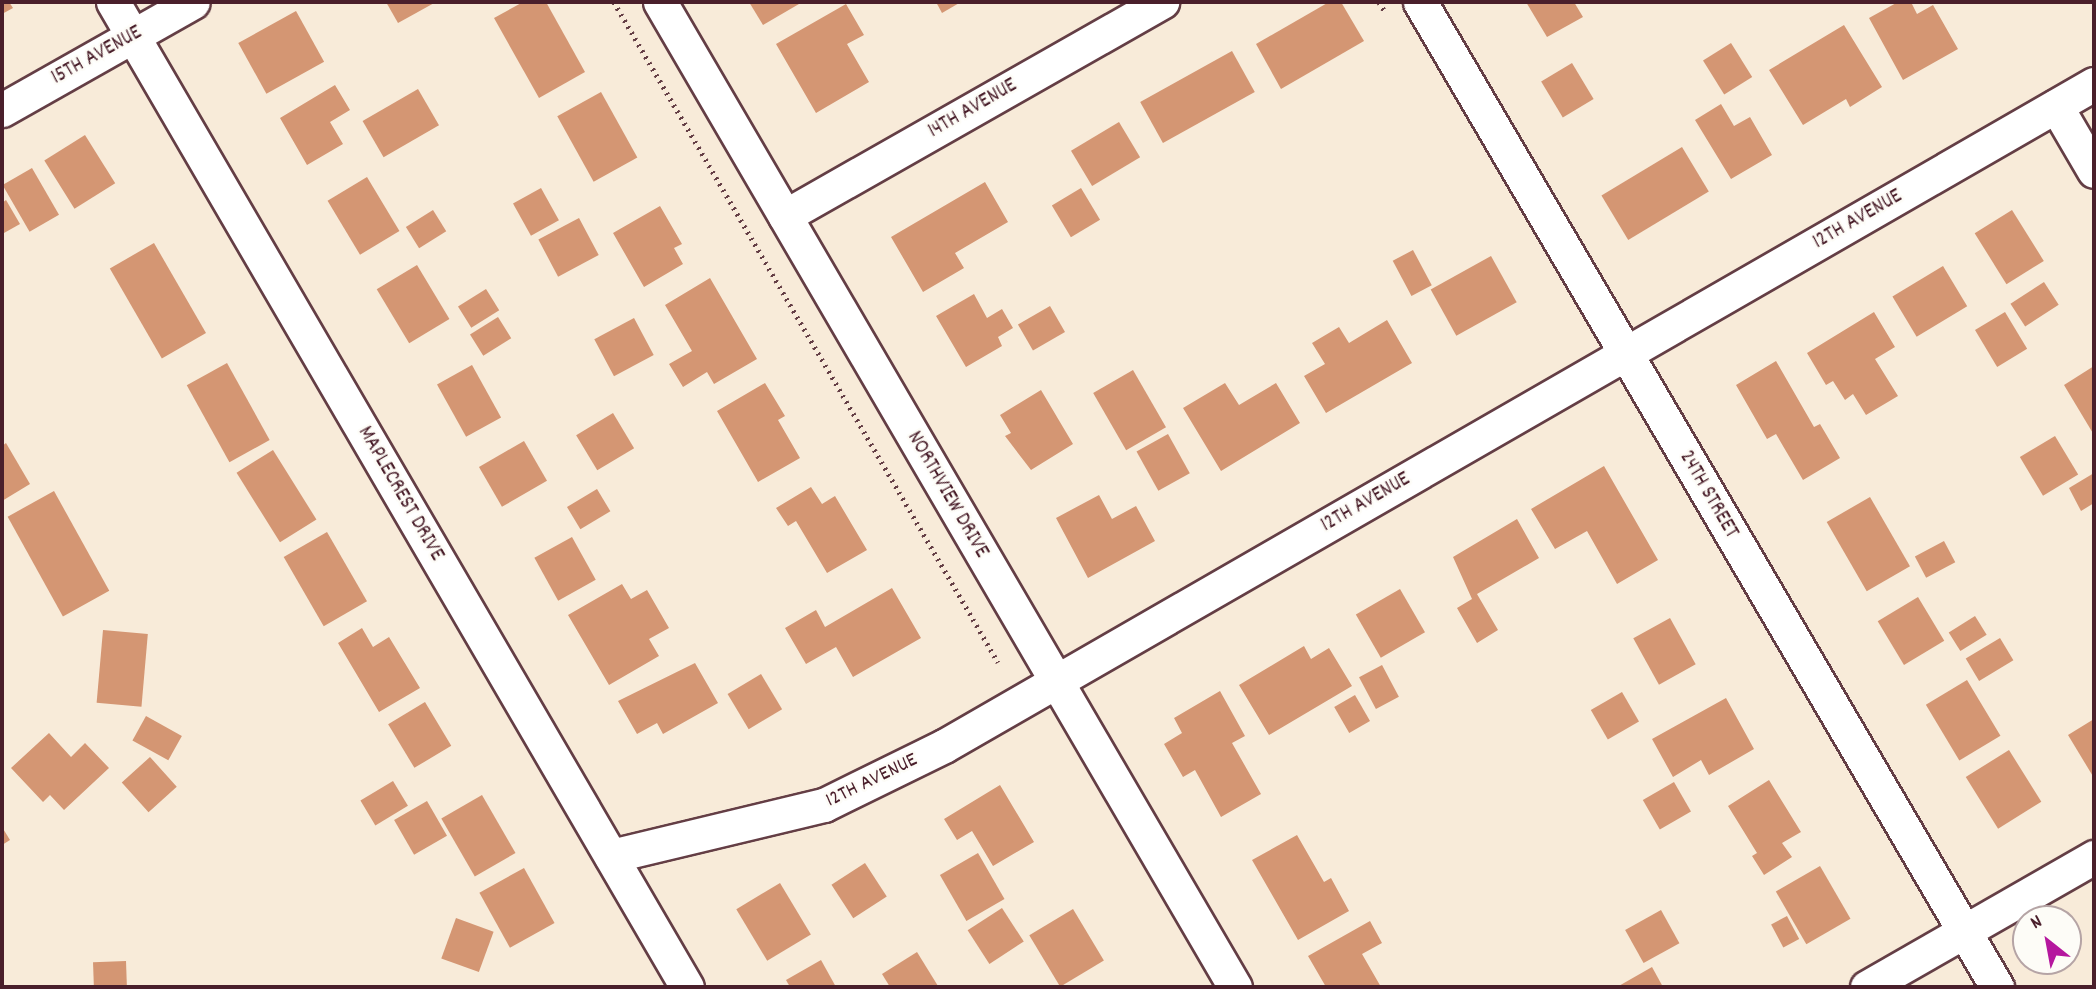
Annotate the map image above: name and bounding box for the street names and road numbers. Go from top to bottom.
street label: 15TH AVENUE [47,21,147,91]
street label: 14TH AVENUE [924,73,1022,145]
street label: 12TH AVENUE [1809,184,1907,256]
street label: MAPLECREST DRIVE [351,422,449,566]
street label: NORTHVIEW DRIVE [901,427,993,563]
street label: 24TH STREET [1673,447,1743,543]
street label: 12TH AVENUE [1317,467,1415,539]
street label: 12TH AVENUE [822,748,922,814]

